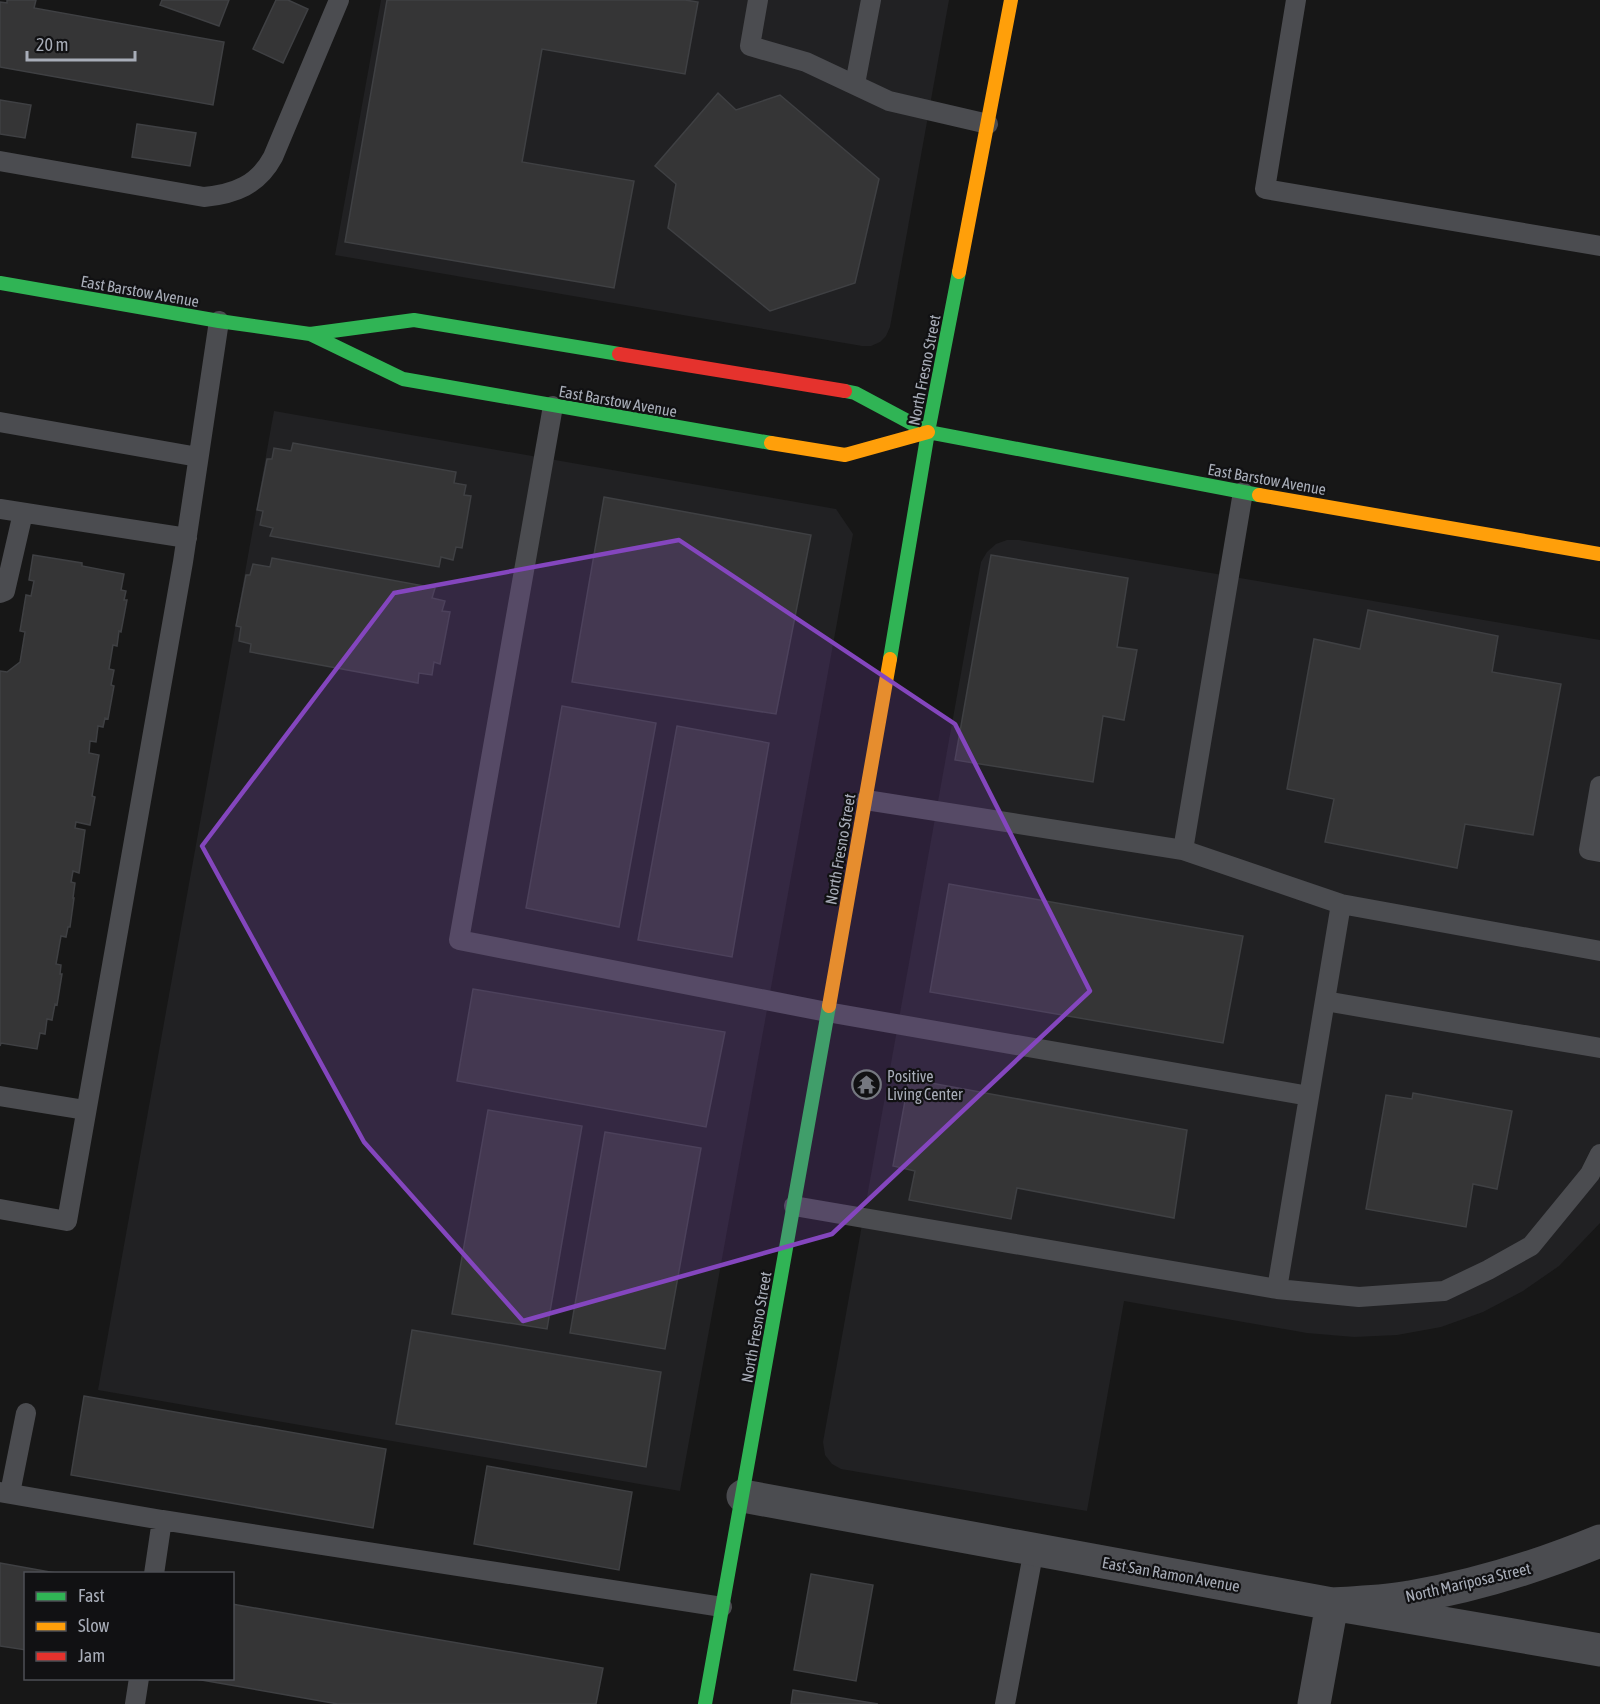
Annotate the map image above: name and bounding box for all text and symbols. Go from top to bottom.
scale bar [27,24,135,62]
text: 20 m [36,34,68,55]
street label: East Barstow Avenue [79,272,201,310]
street label: North Fresno Street [904,313,944,427]
street label: East Barstow Avenue [557,382,679,420]
street label: East Barstow Avenue [1206,460,1328,498]
street label: North Fresno Street [821,792,859,906]
place label: Positive Living Center [887,1067,963,1104]
temple icon: Positive Living Center [850,1069,882,1101]
street label: North Fresno Street [737,1270,775,1384]
street label: East San Ramon Avenue [1101,1553,1241,1595]
street label: North Mariposa Street [1404,1559,1533,1606]
legend [24,1572,234,1680]
text: Fast [78,1585,105,1606]
text: Slow [78,1615,109,1636]
text: Jam [78,1645,105,1666]

